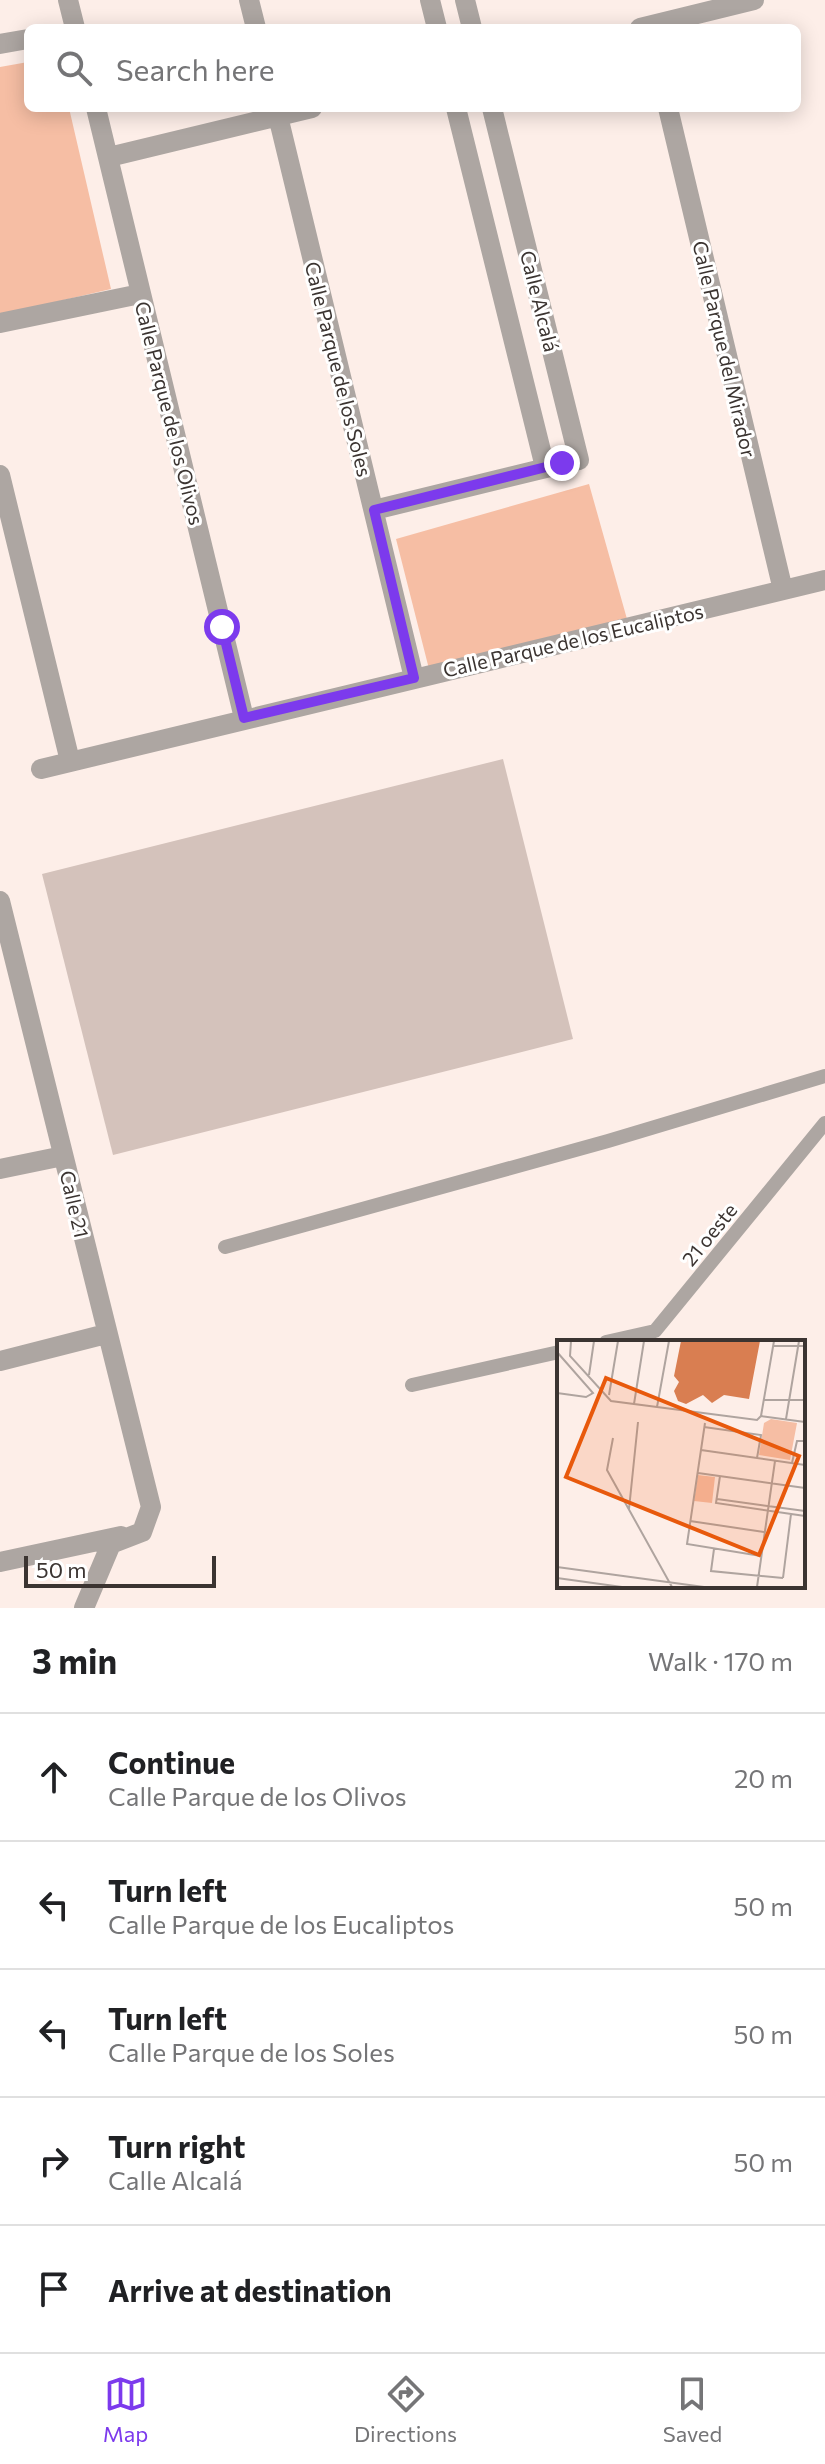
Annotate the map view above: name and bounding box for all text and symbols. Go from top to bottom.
search box [24,24,801,112]
icon: search [52,46,96,90]
text: Search here [116,50,275,87]
street label: Calle Parque del Mirador [688,238,762,460]
street label: Calle Alcalá [516,248,564,354]
street label: Calle Parque de los Soles [301,259,377,479]
street label: Calle Parque de los Olivos [131,299,209,527]
route end [544,445,580,481]
street label: Calle Parque de los Eucaliptos [440,598,706,682]
route start [204,609,240,645]
street label: Calle 21 [56,1168,94,1240]
street label: 21 oeste [677,1198,741,1270]
inset map [557,1340,805,1588]
scale bar [24,1552,216,1588]
text: 50 m [36,1556,86,1583]
text: 3 min [32,1639,117,1681]
text: Walk · 170 m [648,1645,793,1676]
text: Continue [108,1743,235,1780]
icon: ahead [32,1755,76,1799]
text: 20 m [734,1762,793,1793]
text: Calle Parque de los Olivos [108,1780,406,1811]
text: Turn left [108,1871,227,1908]
icon: left [32,1883,76,1927]
text: 50 m [733,1890,793,1921]
text: Calle Parque de los Eucaliptos [108,1908,454,1939]
text: Turn left [108,1999,227,2036]
icon: left [32,2011,76,2055]
text: 50 m [733,2018,793,2049]
text: Calle Parque de los Soles [108,2036,395,2067]
text: Turn right [108,2127,245,2164]
icon: right [32,2139,76,2183]
text: 50 m [733,2146,793,2177]
text: Calle Alcalá [108,2164,242,2195]
icon: arrive [32,2267,76,2311]
text: Arrive at destination [108,2271,392,2308]
tab: Map [103,2372,148,2447]
tab: Directions [354,2372,457,2447]
tab: Saved [663,2372,722,2447]

